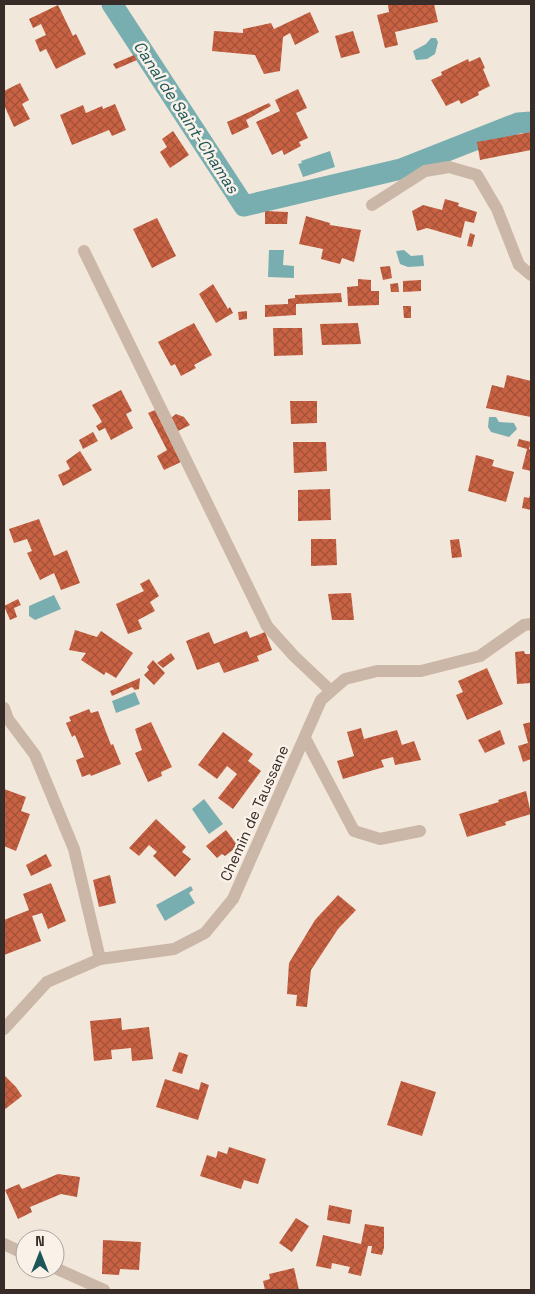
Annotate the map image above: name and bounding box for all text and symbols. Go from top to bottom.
water label: Canal de Saint-Chamas [129,37,244,198]
street label: Chemin de Taussane [215,742,293,884]
north arrow [15,1229,65,1279]
text: N [35,1232,45,1250]

